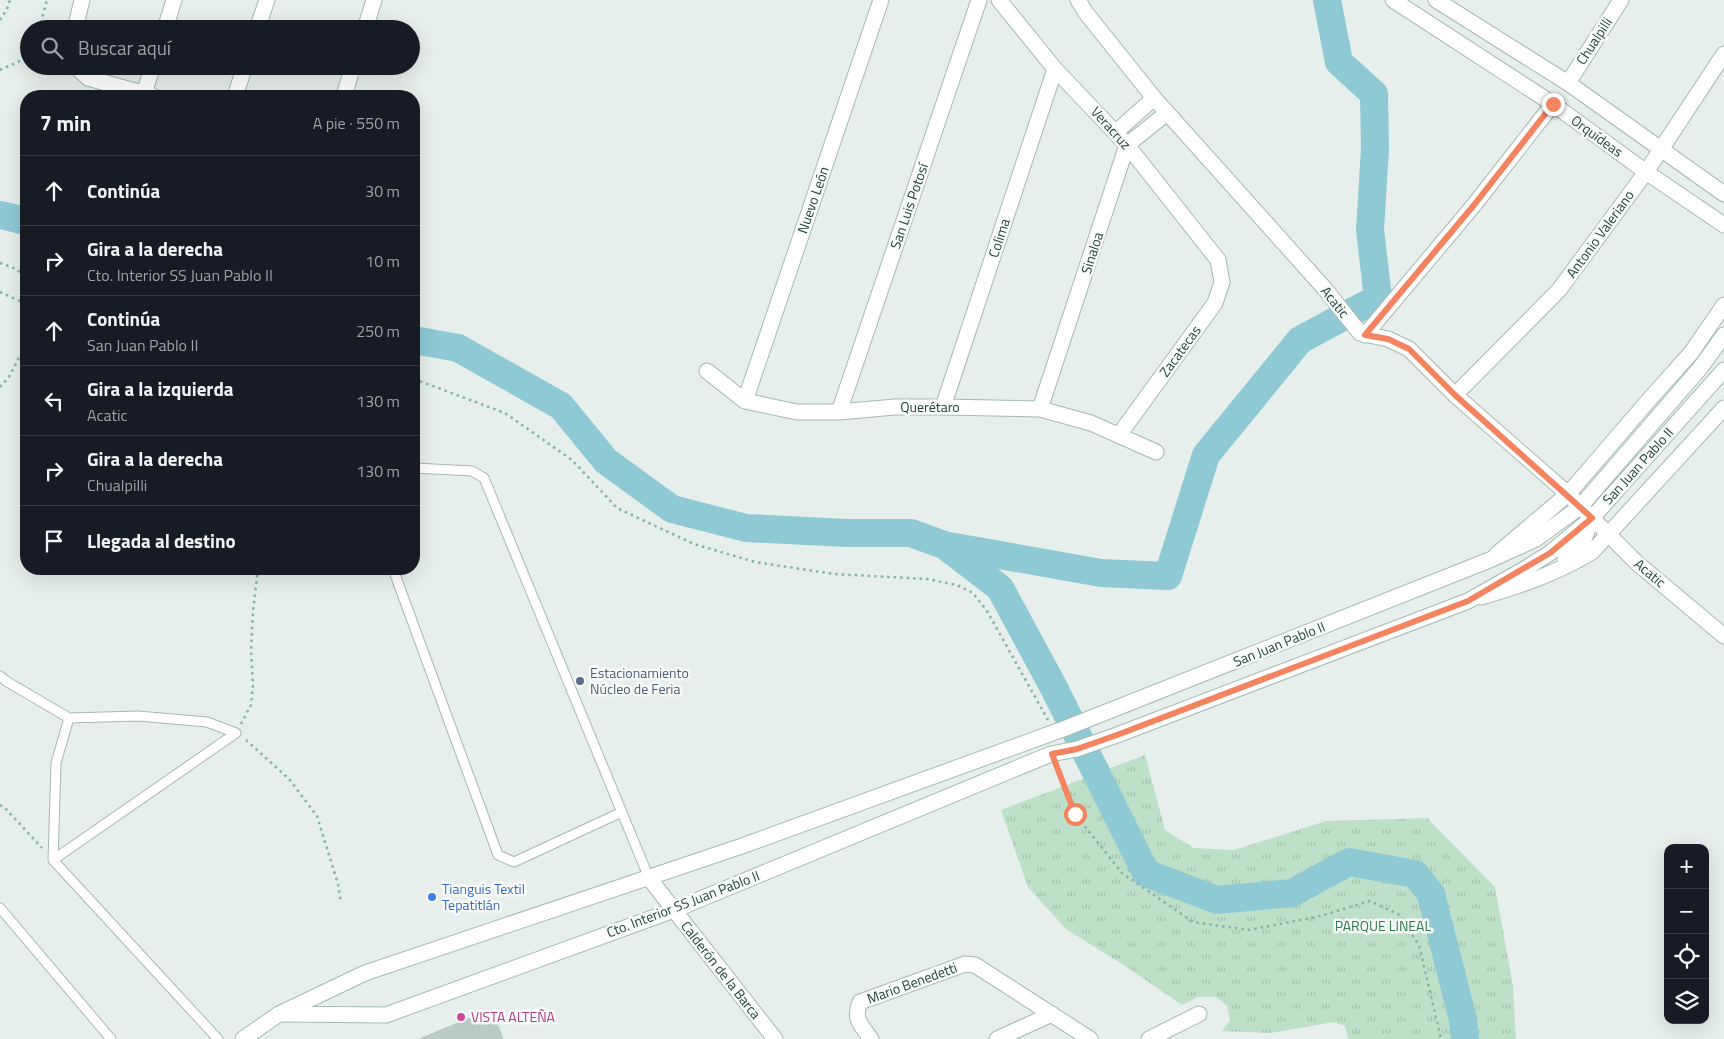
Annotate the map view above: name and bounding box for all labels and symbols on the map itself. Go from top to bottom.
street label: Chualpilli [1570,13,1617,69]
route end [1542,93,1565,116]
street label: Veracruz [1086,102,1136,154]
street label: Orquídeas [1567,110,1628,162]
street label: San Luis Potosí [884,159,933,252]
street label: Nuevo León [791,164,834,236]
street label: Antonio Valeriano [1561,185,1639,282]
street label: Colima [982,216,1015,260]
street label: Sinaloa [1075,229,1108,276]
street label: Acatic [1316,281,1355,322]
street label: Zacatecas [1154,321,1206,381]
street label: Querétaro [900,396,960,417]
street label: San Juan Pablo II [1597,422,1678,509]
street label: Acatic [1630,553,1671,592]
street label: San Juan Pablo II [1230,616,1328,672]
place label: Estacionamiento Núcleo de Feria [590,662,689,699]
marker: Estacionamiento Núcleo de Feria [574,675,586,687]
route start [1064,803,1087,826]
street label: Cto. Interior SS Juan Pablo II [603,865,763,942]
place label: Tianguis Textil Tepatitlán [442,878,525,915]
marker: Tianguis Textil Tepatitlán [426,891,438,903]
park label: PARQUE LINEAL [1335,915,1431,936]
street label: Calderón de la Barca [676,916,766,1023]
street label: Mario Benedetti [864,956,960,1009]
place label: VISTA ALTEÑA [471,1006,556,1027]
marker: VISTA ALTEÑA [455,1011,467,1023]

